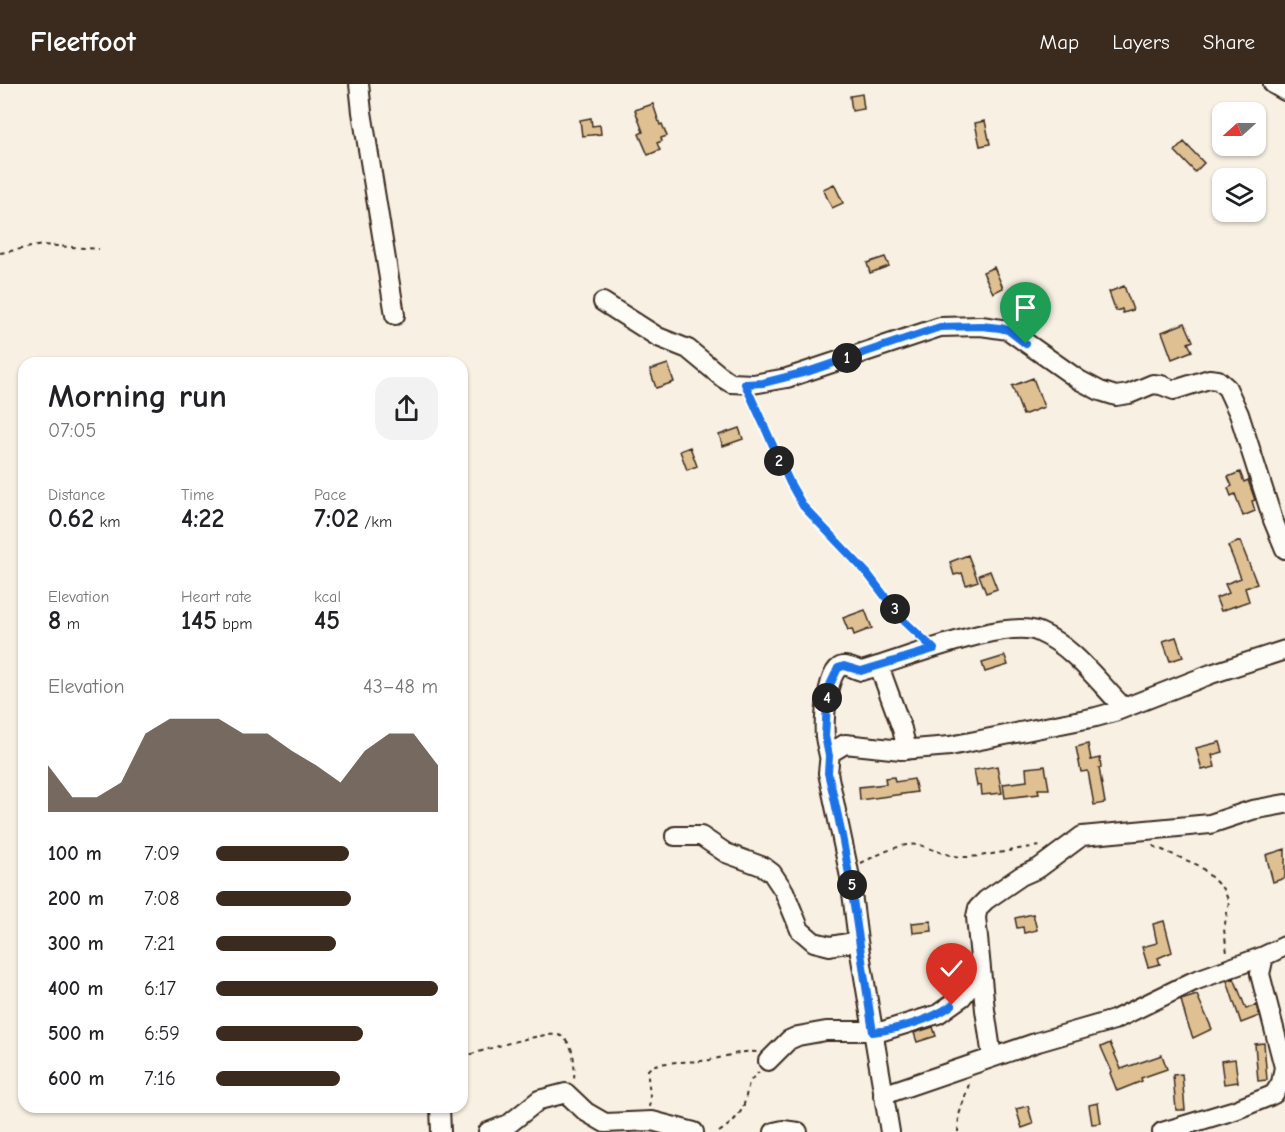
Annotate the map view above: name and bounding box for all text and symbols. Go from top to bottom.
text: Fleetfoot [30,26,136,58]
text: Map [1040,30,1079,54]
text: Layers [1112,30,1170,54]
text: Share [1203,30,1255,54]
north arrow [1212,102,1266,156]
map controls [1212,102,1266,222]
button: layers [1212,168,1266,222]
pin [1000,282,1051,344]
icon: arrive [1009,291,1042,324]
pin: 1 [832,343,862,373]
text: 1 [844,349,850,367]
text: Morning run [48,377,227,415]
button: share [375,377,438,440]
text: 07:05 [48,419,96,442]
pin: 2 [764,446,794,476]
text: 2 [775,452,783,470]
text: Distance [48,486,105,504]
text: Time [181,486,214,504]
text: Pace [314,486,346,504]
text: 0.62 [48,504,94,534]
text: 4:22 [181,504,224,534]
text: 7:02 [314,504,359,534]
text: km [94,513,120,531]
text: /km [359,513,392,531]
text: Elevation [48,588,109,606]
text: Heart rate [181,588,252,606]
text: kcal [314,588,341,606]
pin: 3 [880,594,910,624]
text: 3 [891,600,899,618]
text: 8 [48,606,61,636]
text: 145 [181,606,217,636]
text: 45 [314,606,340,636]
text: m [61,615,80,633]
text: bpm [217,615,253,633]
text: Elevation [48,675,125,698]
text: 43–48 m [363,675,438,698]
pin: 4 [812,683,842,713]
text: 4 [823,689,831,707]
text: 100 m [48,842,102,865]
text: 7:09 [144,842,180,865]
pin: 5 [837,870,867,900]
text: 5 [848,876,856,894]
text: 200 m [48,887,104,910]
text: 7:08 [144,887,180,910]
text: 300 m [48,932,104,955]
text: 7:21 [144,932,175,955]
pin [926,943,977,1005]
icon: check [935,952,968,985]
text: 400 m [48,977,103,1000]
text: 6:17 [144,977,176,1000]
text: 500 m [48,1022,105,1045]
text: 6:59 [144,1022,180,1045]
text: 600 m [48,1067,104,1090]
text: 7:16 [144,1067,176,1090]

